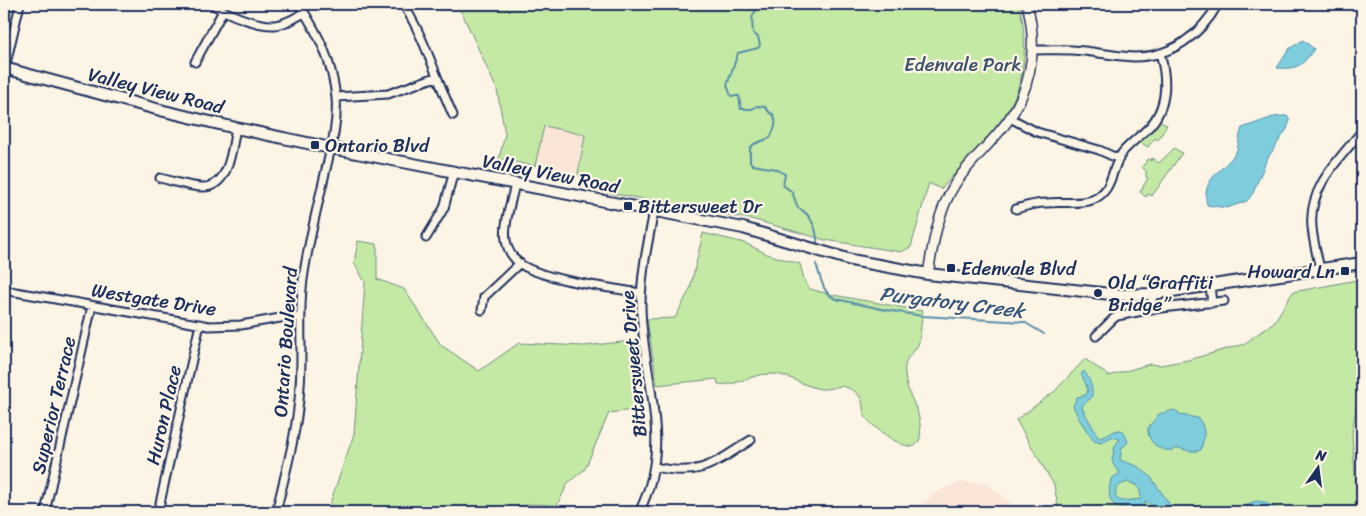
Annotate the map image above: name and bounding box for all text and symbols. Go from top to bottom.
park label: Edenvale Park [904,48,1022,81]
street label: Valley View Road [85,58,228,124]
place label: Ontario Blvd [325,129,431,162]
marker: Ontario Blvd [309,139,321,151]
street label: Valley View Road [480,144,623,203]
place label: Bittersweet Dr [638,190,763,223]
marker: Bittersweet Dr [622,200,634,212]
place label: Edenvale Blvd [961,252,1078,285]
place label: Howard Ln [1247,255,1335,288]
marker: Edenvale Blvd [945,262,957,274]
street label: Ontario Boulevard [264,264,307,418]
marker: Howard Ln [1339,265,1351,277]
place label: Old “Graffiti Bridge” [1108,266,1214,321]
street label: Westgate Drive [89,273,219,326]
water label: Purgatory Creek [878,276,1028,329]
marker: Old “Graffiti Bridge” [1092,287,1104,299]
street label: Bittersweet Drive [611,289,656,439]
street label: Superior Terrace [22,333,85,477]
street label: Huron Place [136,362,191,468]
text: N [1312,442,1329,469]
north arrow [1294,444,1344,494]

